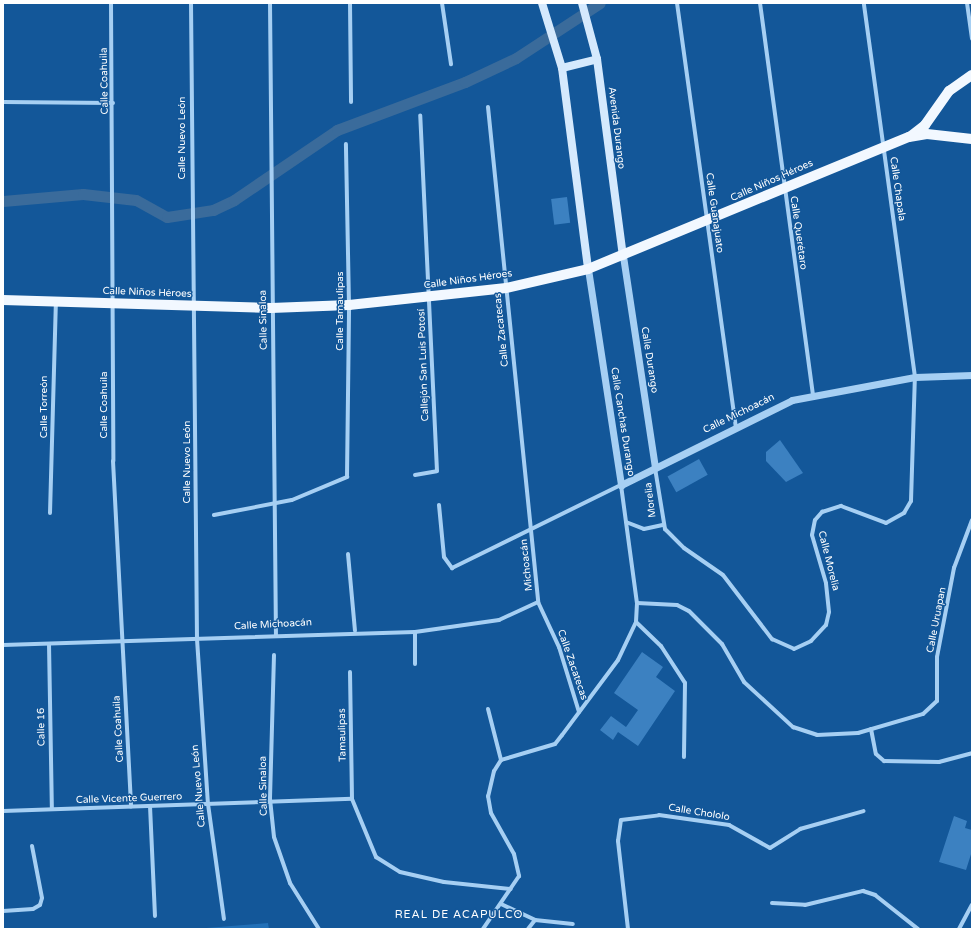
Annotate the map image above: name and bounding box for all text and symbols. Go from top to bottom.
street label: Calle Coahuila [98,47,112,115]
street label: Avenida Durango [605,86,627,170]
street label: Calle Nuevo León [177,97,189,179]
street label: Calle Chapala [887,156,907,222]
street label: Calle Niños Héroes [729,157,815,205]
street label: Calle Guanajuato [702,172,726,254]
street label: Calle Querétaro [787,195,809,271]
street label: Calle Niños Héroes [423,268,513,292]
street label: Calle Tamaulipas [335,271,347,351]
street label: Calle Niños Héroes [102,285,192,301]
street label: Calle Sinaloa [257,290,271,350]
street label: Calle Zacatecas [492,293,512,367]
street label: Callejón San Luis Potosí [416,309,432,421]
street label: Calle Durango [638,326,660,394]
street label: Calle Canchas Durango [607,367,637,477]
street label: Calle Coahuila [99,371,111,439]
street label: Calle Torreón [39,376,51,438]
street label: Calle Michoacán [701,392,777,436]
street label: Calle Nuevo León [182,421,194,503]
street label: Morelia [643,482,659,518]
street label: Calle Morelia [815,530,841,592]
street label: Michoacán [518,538,536,592]
street label: Calle Uruapan [925,586,949,654]
street label: Calle Michoacán [234,617,312,633]
street label: Calle Zacatecas [554,628,590,702]
street label: Calle Coahuila [111,695,127,763]
street label: Calle 16 [36,708,48,746]
street label: Tamaulipas [337,708,349,762]
street label: Calle Nuevo León [189,744,209,828]
street label: Calle Sinaloa [257,756,271,816]
street label: Calle Vicente Guerrero [76,791,182,807]
street label: Calle Chololo [667,802,731,824]
district label: REAL DE ACAPULCO [395,908,523,922]

